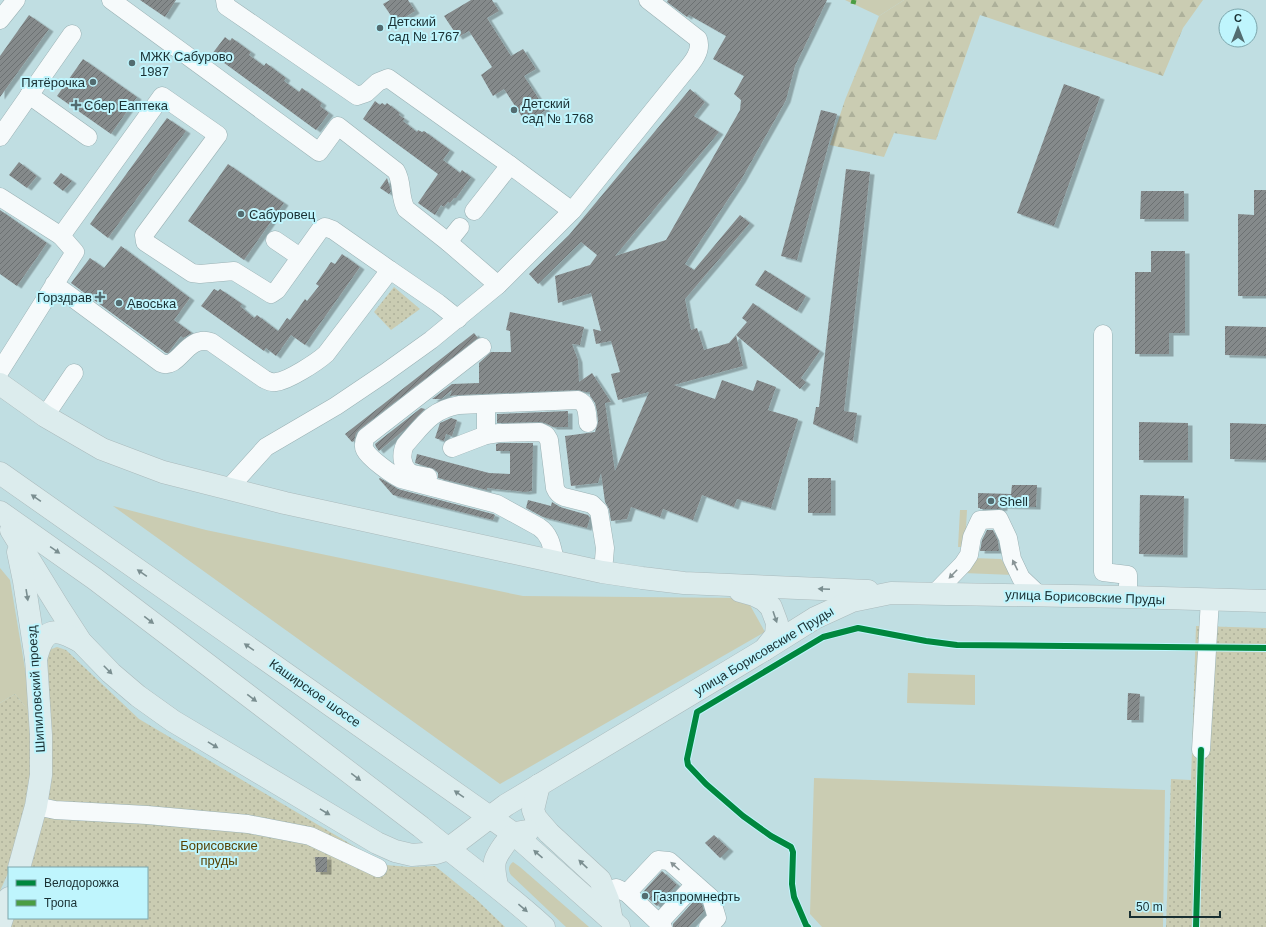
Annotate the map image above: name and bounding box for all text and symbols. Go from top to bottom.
north arrow [1218,8,1258,48]
text: С [1234,12,1242,24]
place label: Детский сад № 1767 [388,14,459,44]
marker: Детский сад № 1767 [375,23,385,33]
place label: МЖК Сабурово 1987 [140,49,233,79]
marker: МЖК Сабурово 1987 [127,58,137,68]
place label: Пятёрочка [21,75,86,90]
marker: Пятёрочка [88,77,98,87]
place label: Детский сад № 1768 [522,96,593,126]
place label: Сбер Еаптека [84,98,169,113]
marker: Сбер Еаптека [71,100,81,110]
marker: Детский сад № 1768 [509,105,519,115]
place label: Сабуровец [249,207,316,222]
marker: Сабуровец [236,209,246,219]
place label: Горздрав [37,290,92,305]
marker: Горздрав [95,292,105,302]
place label: Авоська [127,296,177,311]
marker: Авоська [114,298,124,308]
one-way arrow [31,494,41,502]
place label: Shell [999,494,1028,509]
marker: Shell [986,496,996,506]
one-way arrow [49,546,60,554]
one-way arrow [1012,559,1018,571]
one-way arrow [137,569,148,577]
one-way arrow [948,569,958,579]
one-way arrow [818,586,830,593]
street label: улица Борисовские Пруды [1005,587,1165,607]
one-way arrow [24,589,30,602]
street label: улица Борисовские Пруды [692,603,836,699]
one-way arrow [772,611,778,623]
one-way arrow [143,616,154,624]
street label: Шипиловский проезд [24,625,48,753]
one-way arrow [244,643,254,651]
street label: Каширское шоссе [266,656,364,730]
one-way arrow [103,665,113,675]
one-way arrow [247,694,258,703]
one-way arrow [207,742,219,749]
one-way arrow [350,773,361,781]
one-way arrow [453,790,464,798]
one-way arrow [320,808,330,816]
park label: Борисовские пруды [180,838,258,868]
one-way arrow [532,850,543,859]
one-way arrow [577,859,588,868]
one-way arrow [670,861,680,871]
legend [8,867,148,919]
text: Велодорожка [44,876,119,890]
place label: Газпромнефть [653,889,741,904]
marker: Газпромнефть [640,891,650,901]
scale bar [1130,893,1220,919]
text: Тропа [44,896,78,910]
text: 50 m [1136,900,1163,914]
one-way arrow [518,903,528,912]

